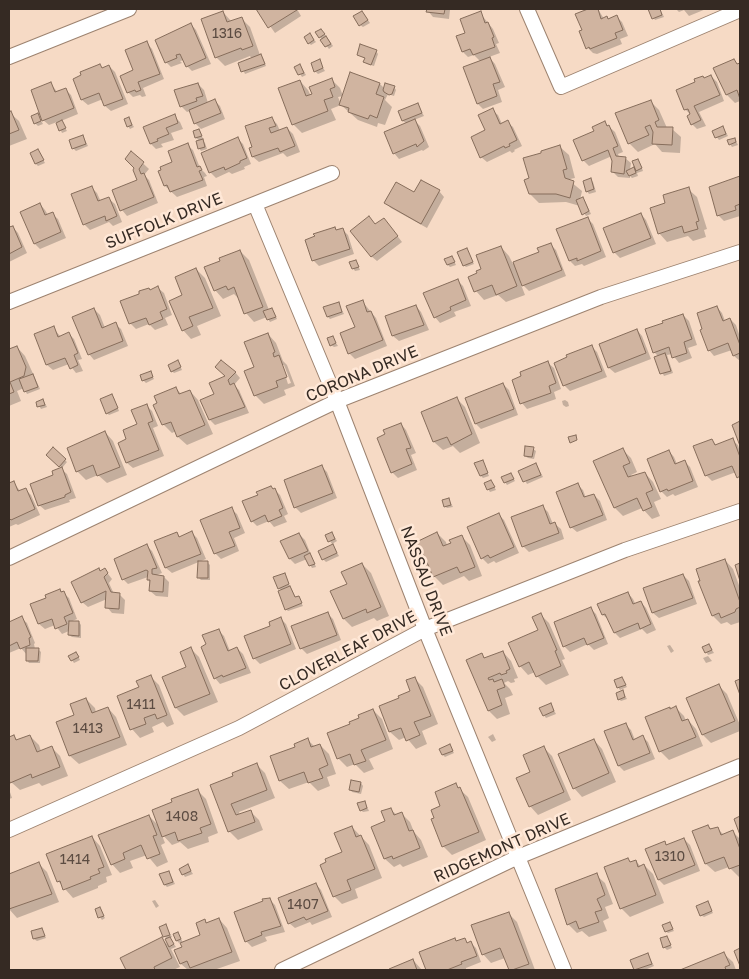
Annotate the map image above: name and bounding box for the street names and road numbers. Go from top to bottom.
street label: SUFFOLK DRIVE [103,189,225,253]
street label: CORONA DRIVE [303,342,421,406]
street label: NASSAU DRIVE [396,523,456,639]
street label: CLOVERLEAF DRIVE [276,607,420,695]
street label: RIDGEMONT DRIVE [431,809,573,887]

